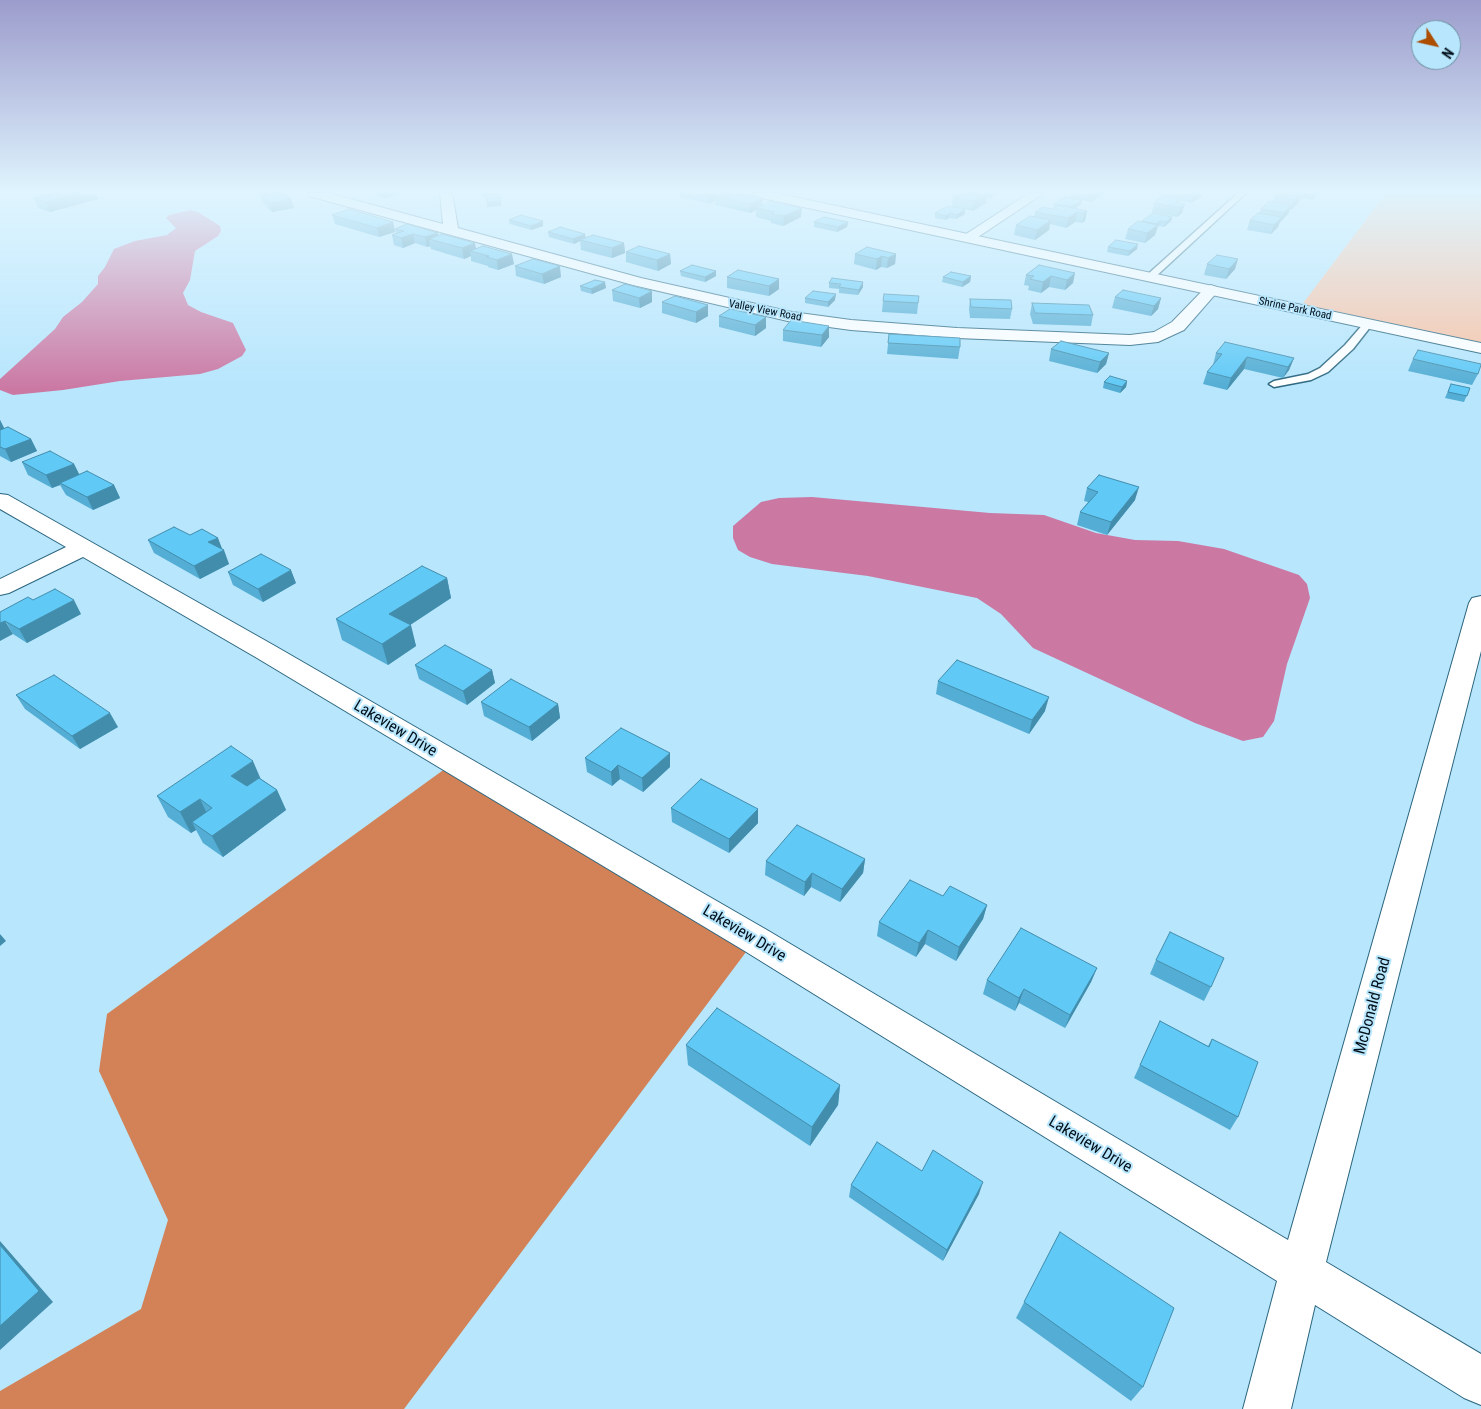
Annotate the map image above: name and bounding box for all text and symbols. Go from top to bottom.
north arrow [1411,20,1461,70]
text: N [1438,45,1456,61]
street label: Shrine Park Road [1257,295,1333,323]
street label: Valley View Road [727,297,803,325]
street label: Lakeview Drive [350,697,440,761]
street label: Lakeview Drive [699,902,789,966]
street label: McDonald Road [1351,955,1395,1057]
street label: Lakeview Drive [1045,1113,1135,1177]

